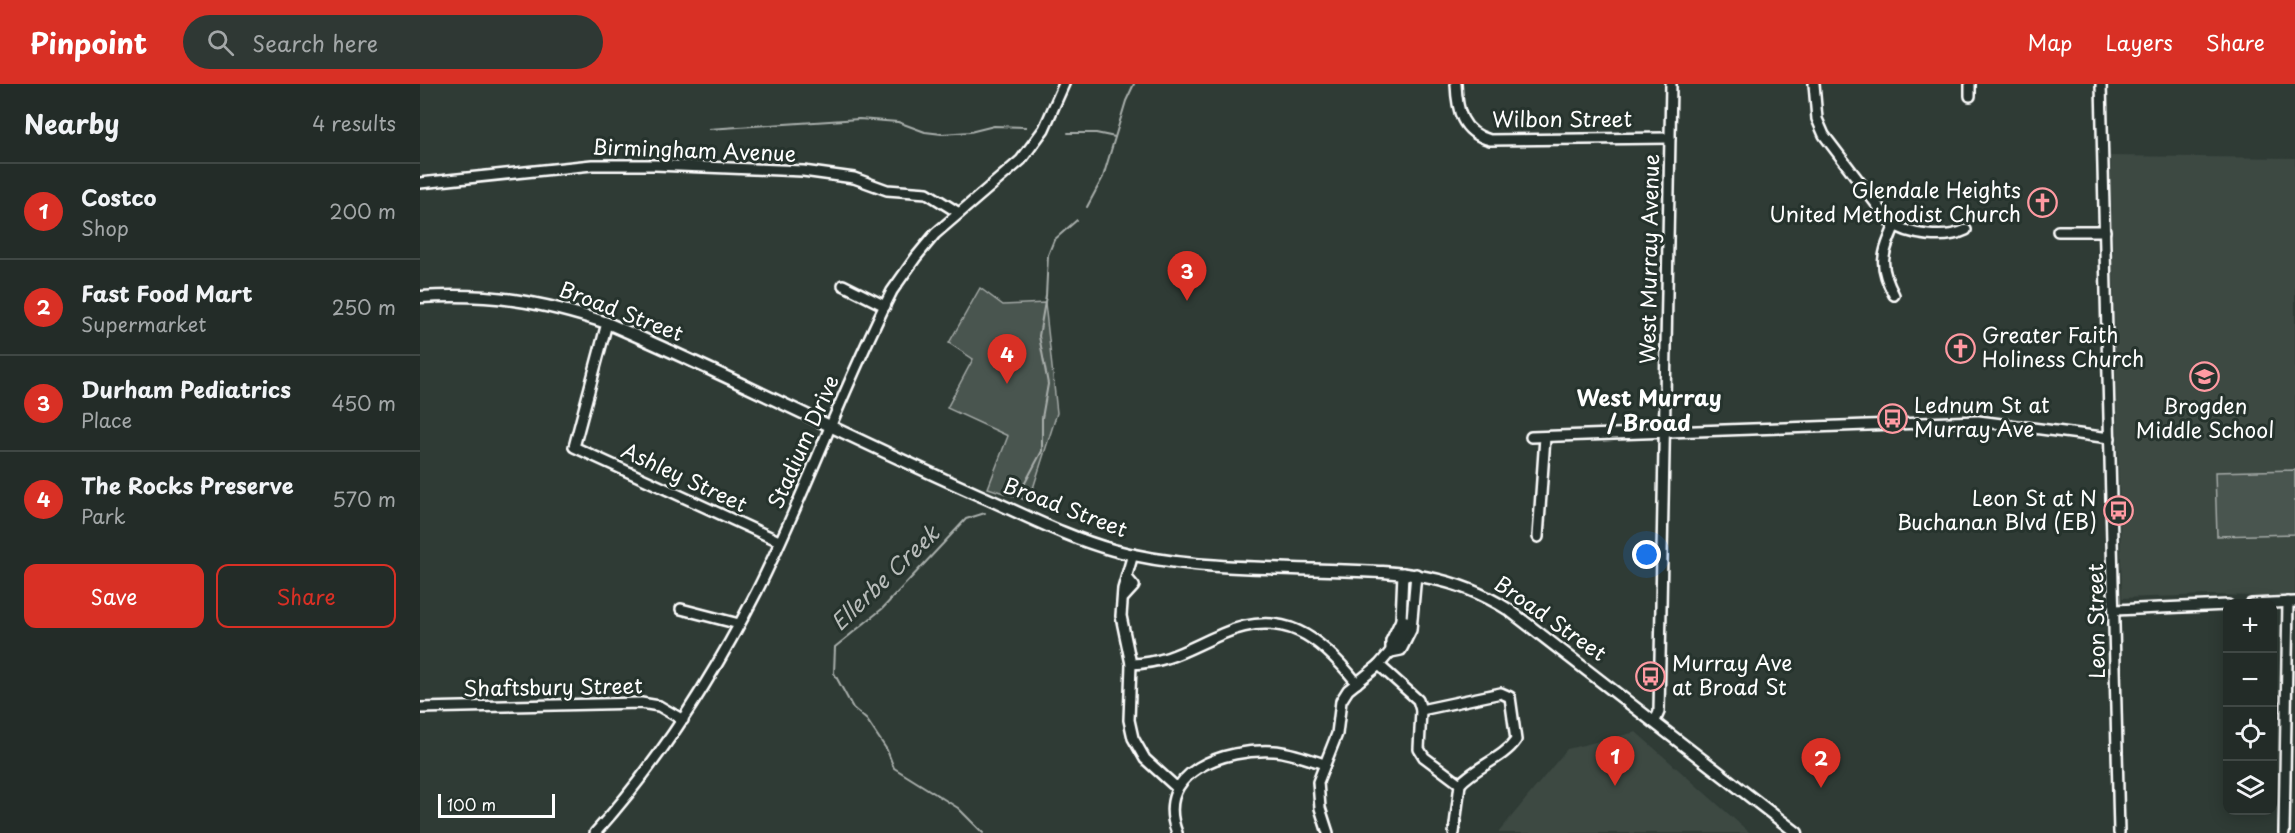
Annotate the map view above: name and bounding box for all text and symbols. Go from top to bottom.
search box [183,15,603,69]
text: Pinpoint [30,21,147,64]
icon: search [204,26,237,59]
text: Search here [252,26,378,59]
text: Map [2028,26,2072,58]
text: Layers [2105,26,2173,58]
text: Share [2206,26,2265,58]
street label: Wilbon Street [1492,102,1632,134]
text: Nearby [24,104,119,143]
text: 4 results [312,108,396,138]
street label: Birmingham Avenue [591,129,797,169]
street label: West Murray Avenue [1630,154,1666,364]
place label: Glendale Heights United Methodist Church [1769,173,2021,229]
text: Costco [81,180,157,213]
church icon: Glendale Heights United Methodist Church [2026,187,2058,219]
text: 1 [39,196,48,226]
text: 200 m [329,196,396,226]
text: Shop [81,213,129,243]
pin: 3 [1168,252,1206,301]
street label: Broad Street [555,272,688,348]
text: Fast Food Mart [81,276,253,309]
text: 2 [36,292,51,322]
text: 250 m [332,292,396,322]
text: Supermarket [81,309,207,339]
place label: Greater Faith Holiness Church [1982,318,2144,374]
church icon: Greater Faith Holiness Church [1945,332,1977,364]
pin: 4 [988,334,1026,384]
school or university icon: Brogden Middle School [2189,360,2221,392]
street label: Stadium Drive [758,369,846,513]
text: Durham Pediatrics [81,372,291,405]
district label: West Murray / Broad [1577,380,1721,438]
text: 3 [37,388,50,418]
text: 450 m [331,388,396,418]
place label: Lednum St at Murray Ave [1914,388,2050,444]
place label: Brogden Middle School [2136,389,2274,445]
bus stop icon: Lednum St at Murray Ave [1877,402,1909,434]
text: Place [81,405,132,435]
street label: Ashley Street [617,433,753,519]
text: The Rocks Preserve [81,468,294,501]
street label: Broad Street [999,468,1132,544]
place label: Leon St at N Buchanan Blvd (EB) [1897,481,2097,537]
text: 4 [37,484,50,514]
text: 570 m [332,484,396,514]
bus stop icon: Leon St at N Buchanan Blvd (EB) [2102,495,2134,527]
text: Park [81,501,126,531]
water label: Ellerbe Creek [822,515,947,637]
your location [1632,540,1661,569]
street label: Leon Street [2078,563,2112,679]
button: Save [24,564,204,628]
button: Share [216,564,396,628]
street label: Broad Street [1489,567,1614,668]
map controls [2223,599,2277,815]
button: + [2223,599,2277,653]
place label: Murray Ave at Broad St [1672,646,1792,702]
button: − [2223,653,2277,707]
bus stop icon: Murray Ave at Broad St [1635,660,1667,692]
street label: Shaftsbury Street [463,668,643,704]
button: locate [2223,707,2277,761]
pin: 1 [1596,736,1634,786]
pin: 2 [1802,738,1840,788]
button: layers [2223,761,2277,815]
scale bar [438,791,555,818]
text: 100 m [447,792,496,816]

